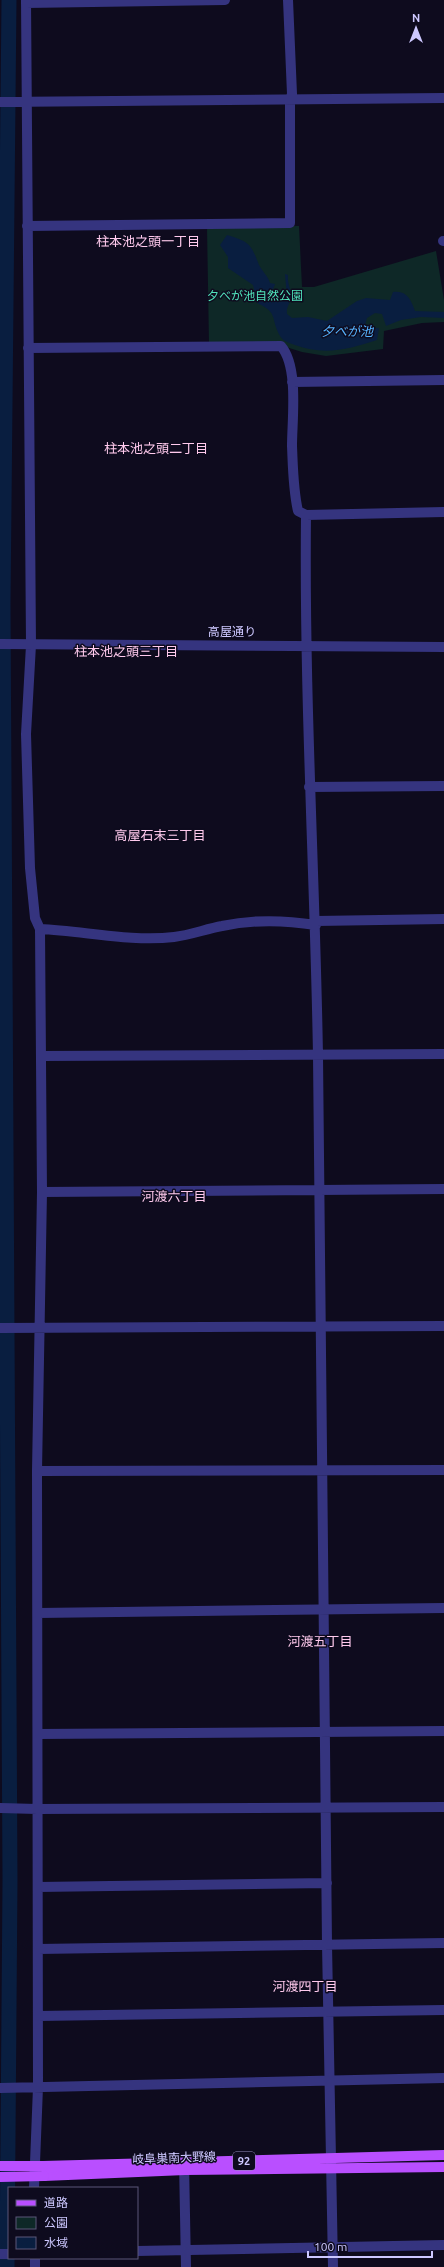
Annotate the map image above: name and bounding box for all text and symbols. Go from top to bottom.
north arrow [396,8,436,48]
text: N [412,12,420,24]
district label: 柱本池之頭一丁目 [96,234,200,248]
park label: 夕べが池自然公園 [207,289,303,302]
water label: 夕べが池 [321,324,375,338]
district label: 柱本池之頭二丁目 [104,441,208,455]
street label: 高屋通り [208,625,256,638]
district label: 柱本池之頭三丁目 [74,644,178,658]
district label: 高屋石末三丁目 [114,828,206,842]
district label: 河渡六丁目 [141,1189,207,1203]
district label: 河渡五丁目 [287,1634,353,1648]
district label: 河渡四丁目 [272,1979,338,1993]
street label: 岐阜巣南大野線 [132,2150,216,2165]
road number: 92 [233,2152,255,2170]
legend [8,2187,138,2259]
text: 道路 [44,2196,68,2209]
text: 公園 [44,2216,68,2229]
scale bar [308,2233,432,2259]
text: 水域 [44,2236,68,2249]
text: 100 m [314,2240,347,2253]

